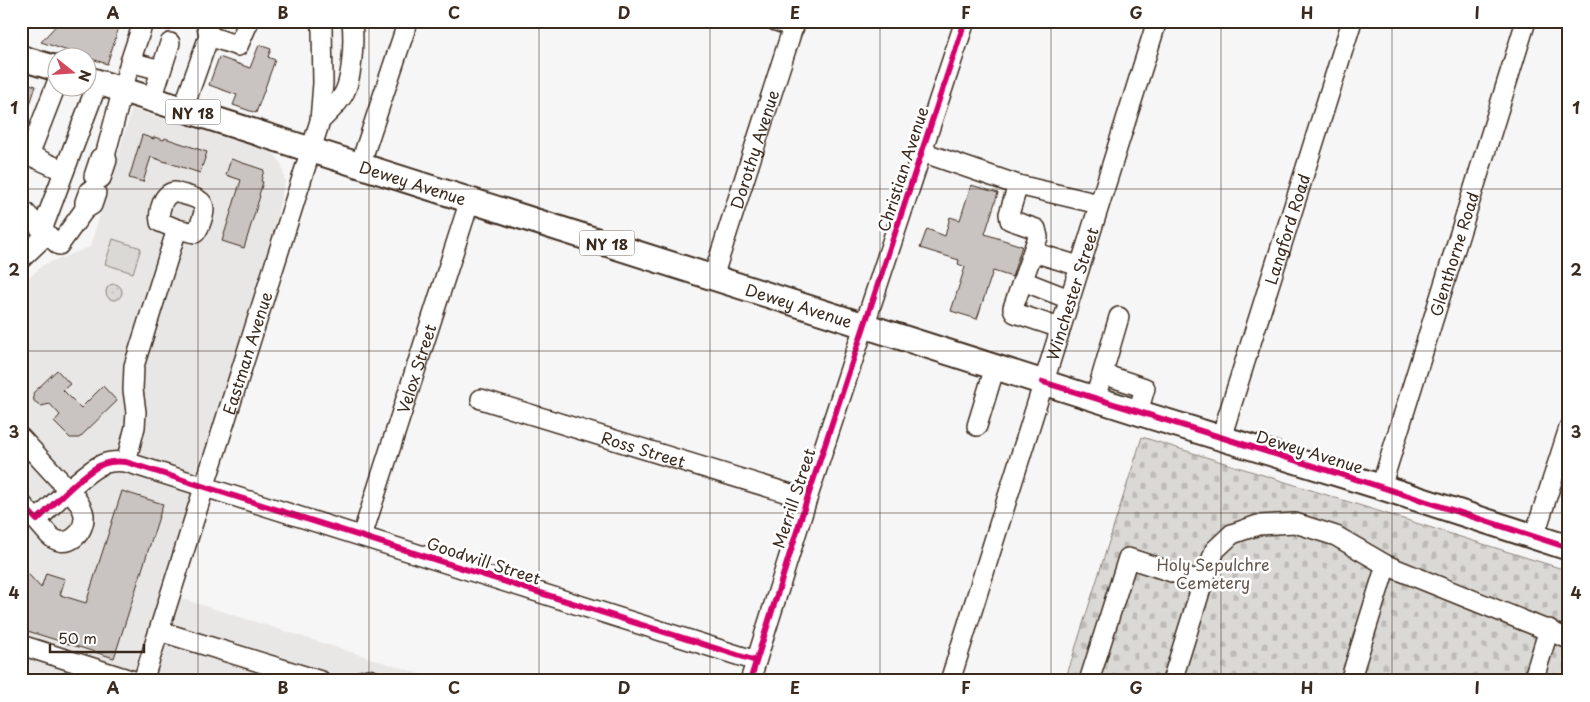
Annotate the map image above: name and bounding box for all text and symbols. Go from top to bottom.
text: A [107,0,120,24]
text: B [278,0,289,24]
text: C [448,0,460,24]
text: D [618,0,630,24]
text: E [790,0,800,24]
text: F [961,0,971,24]
text: G [1129,0,1143,24]
text: H [1301,0,1313,24]
text: I [1474,0,1480,24]
north arrow [48,48,98,98]
text: N [73,68,97,84]
street label: Dorothy Avenue [724,86,784,212]
text: 1 [10,95,18,119]
text: 1 [1572,95,1580,119]
road number: NY 18 [166,100,220,124]
street label: Christian Avenue [870,103,934,235]
street label: Dewey Avenue [357,154,470,211]
street label: Langford Road [1258,171,1315,287]
street label: Glenthorne Road [1423,189,1484,319]
street label: Winchester Street [1039,224,1104,363]
road number: NY 18 [580,230,634,256]
text: 2 [8,257,20,281]
text: 2 [1570,257,1582,281]
street label: Dewey Avenue [743,277,856,333]
street label: Eastman Avenue [216,288,277,417]
street label: Velox Street [390,320,442,416]
text: 3 [9,419,19,443]
text: 3 [1571,419,1581,443]
street label: Dewey Avenue [1254,423,1367,479]
street label: Ross Street [599,425,689,473]
street label: Merrill Street [766,444,821,551]
street label: Goodwill Street [424,530,545,590]
park label: Holy Sepulchre Cemetery [1156,552,1270,594]
text: 4 [9,580,20,604]
text: 4 [1571,580,1582,604]
scale bar [50,622,144,654]
text: 50 m [58,626,97,649]
text: A [107,675,120,699]
text: B [278,675,289,699]
text: C [448,675,460,699]
text: D [618,675,630,699]
text: E [790,675,800,699]
text: F [961,675,971,699]
text: G [1129,675,1143,699]
text: H [1301,675,1313,699]
text: I [1474,675,1480,699]

